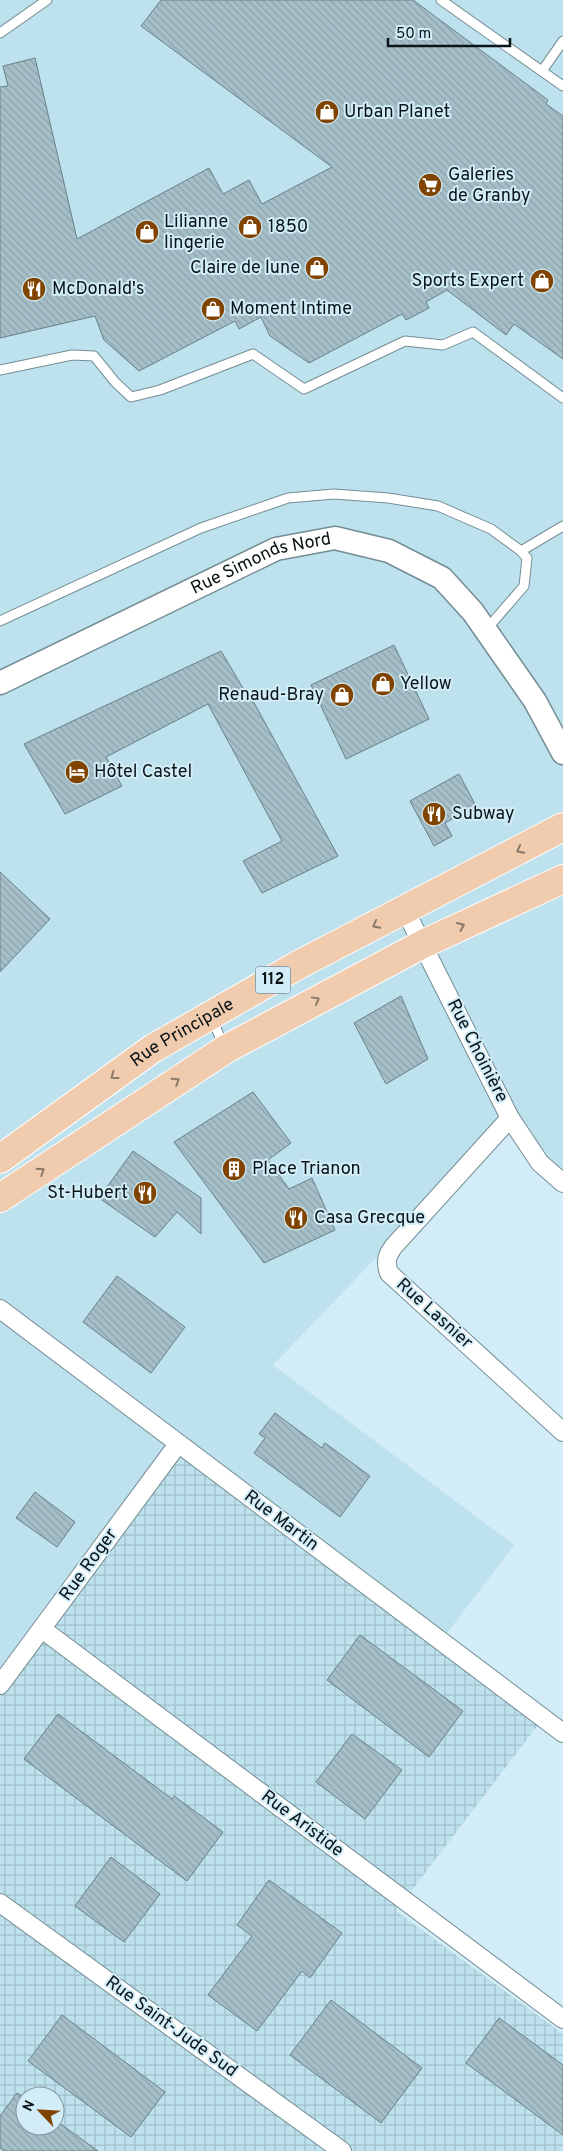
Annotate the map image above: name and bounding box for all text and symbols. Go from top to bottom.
scale bar [388,15,510,47]
text: 50 m [396,25,431,44]
shop icon: Urban Planet [314,99,340,125]
place label: Urban Planet [344,101,450,124]
place label: Galeries de Granby [448,164,530,208]
supermarket icon: Galeries de Granby [417,172,443,198]
place label: Lilianne lingerie [164,211,228,255]
shop icon: 1850 [237,214,263,240]
place label: 1850 [268,216,308,239]
shop icon: Lilianne lingerie [134,219,160,245]
shop icon: Claire de lune [304,255,330,281]
place label: Claire de lune [190,257,300,280]
shop icon: Sports Expert [529,268,555,294]
place label: Sports Expert [412,270,524,293]
restaurant icon: McDonald's [21,276,47,302]
place label: McDonald's [52,278,144,301]
shop icon: Moment Intime [200,296,226,322]
place label: Moment Intime [230,298,352,321]
street label: Rue Simonds Nord [187,527,333,600]
shop icon: Yellow [370,671,396,697]
place label: Yellow [400,673,452,696]
shop icon: Renaud-Bray [329,682,355,708]
place label: Renaud-Bray [218,684,324,707]
hotel icon: Hôtel Castel [64,759,90,785]
place label: Hôtel Castel [94,761,192,784]
restaurant icon: Subway [421,801,447,827]
place label: Subway [452,803,515,826]
one-way arrow [516,844,525,854]
one-way arrow [372,919,381,929]
one-way arrow [456,921,465,932]
road number: 112 [256,966,290,994]
street label: Rue Principale [126,993,238,1072]
street label: Rue Choinière [441,995,513,1107]
one-way arrow [311,996,320,1006]
one-way arrow [111,1071,120,1079]
one-way arrow [171,1078,180,1088]
building icon: Place Trianon [221,1156,247,1182]
place label: Place Trianon [252,1158,361,1181]
one-way arrow [35,1168,44,1177]
restaurant icon: St-Hubert [132,1180,158,1206]
place label: St-Hubert [47,1182,128,1205]
restaurant icon: Casa Grecque [283,1205,309,1231]
place label: Casa Grecque [314,1207,425,1230]
street label: Rue Lasnier [391,1274,477,1354]
street label: Rue Martin [239,1485,323,1557]
street label: Rue Roger [55,1524,123,1606]
street label: Rue Aristide [256,1785,348,1863]
street label: Rue Saint-Jude Sud [100,1971,242,2083]
north arrow [15,2086,65,2136]
text: N [20,2098,39,2114]

